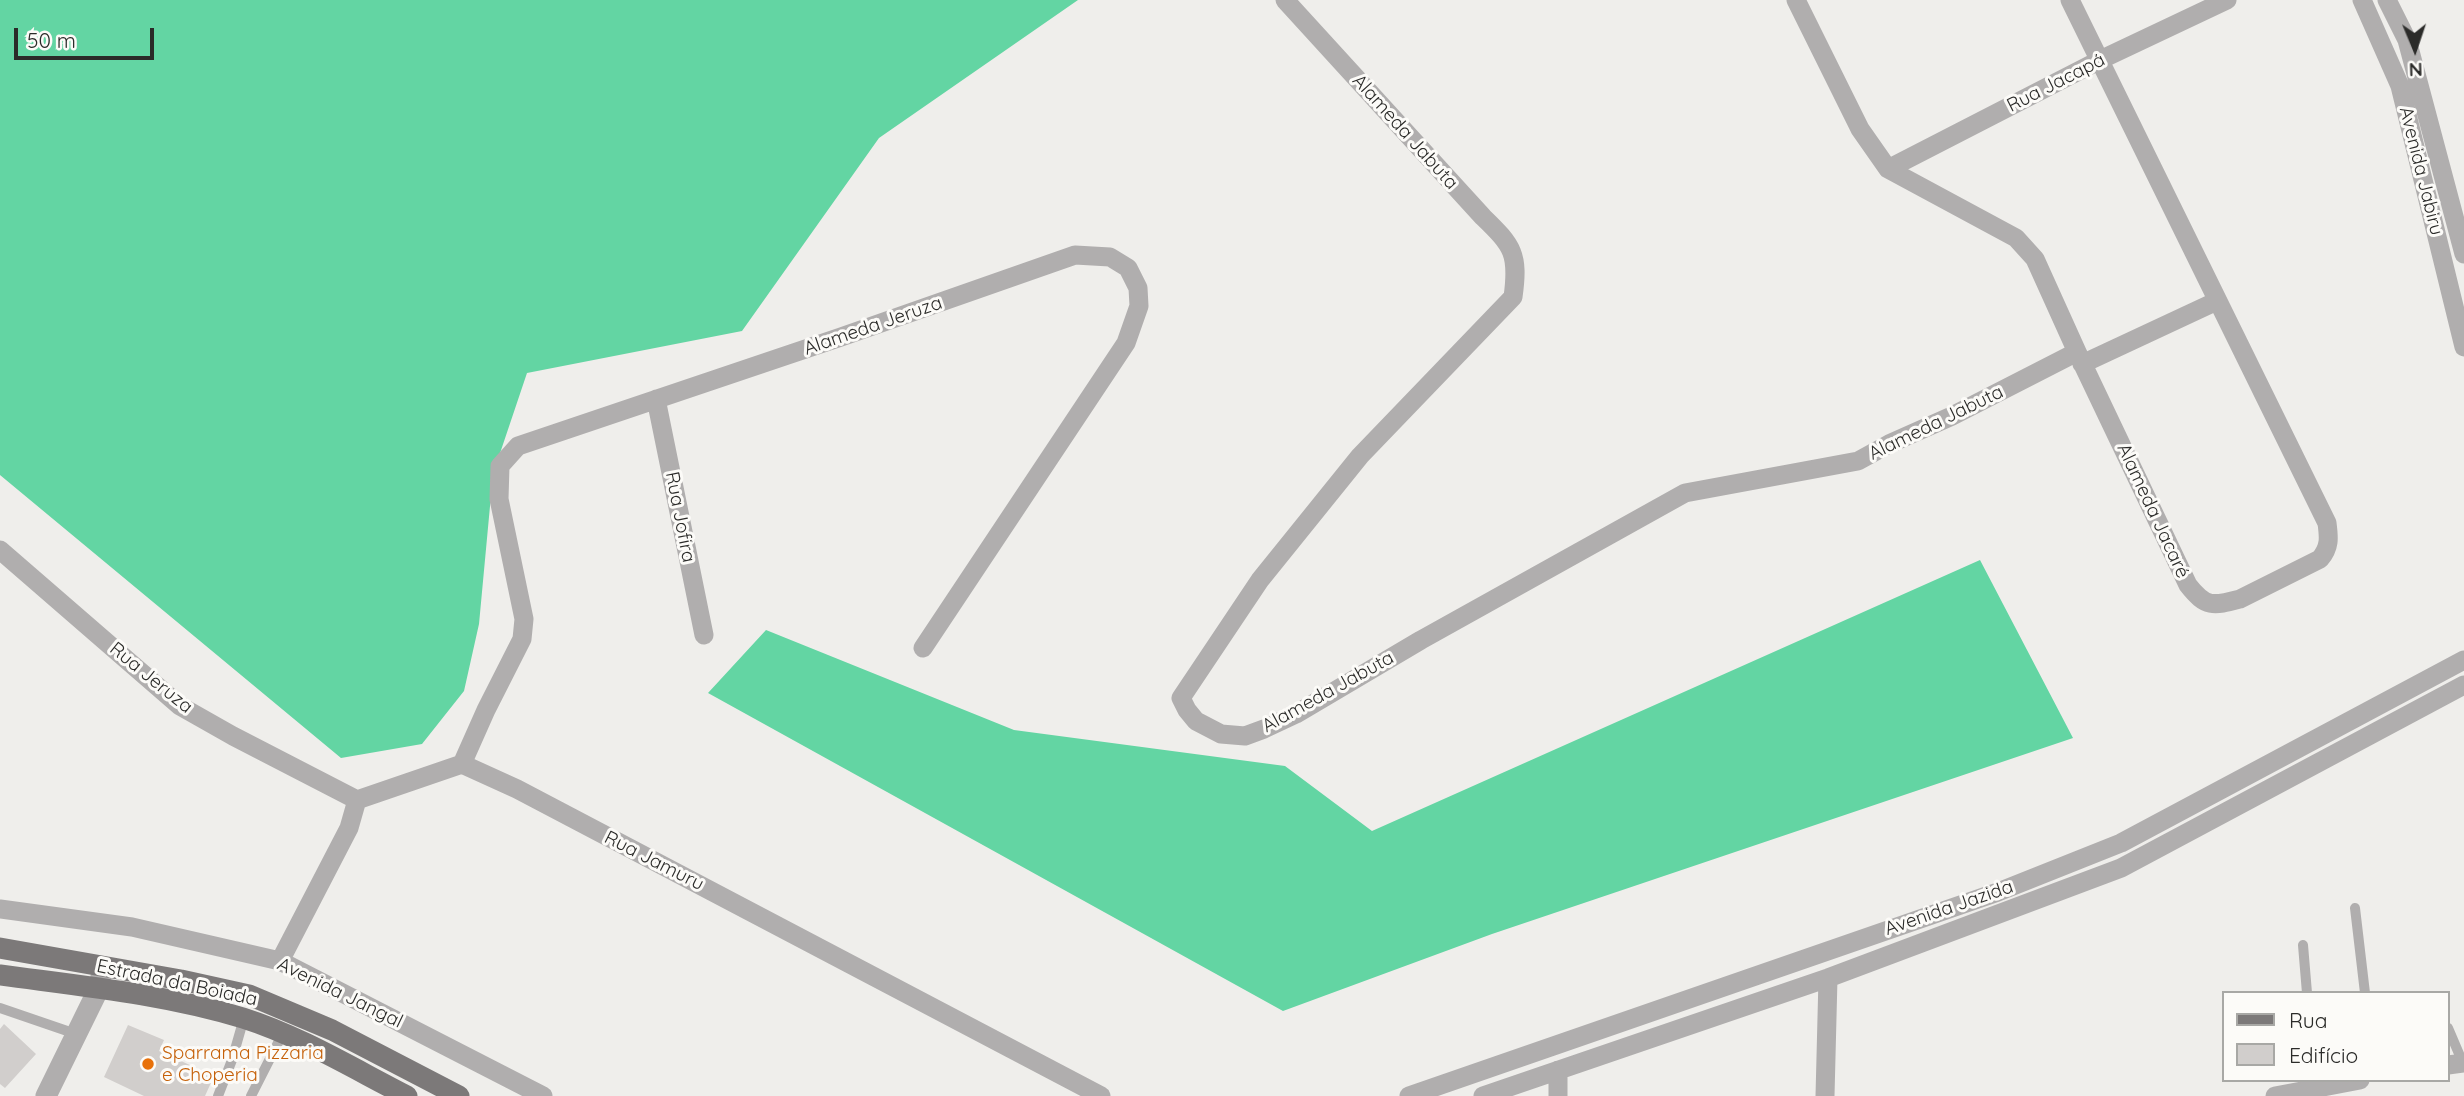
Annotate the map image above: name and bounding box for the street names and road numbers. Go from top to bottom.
street label: Rua Jacapá [2003,49,2109,117]
street label: Alameda Jabuta [1347,70,1463,194]
street label: Avenida Jabiru [2394,104,2448,238]
street label: Alameda Jeruza [801,292,945,360]
street label: Alameda Jabuta [1865,381,2007,465]
street label: Alameda Jacaré [2112,440,2194,582]
street label: Rua Jofira [660,470,700,564]
street label: Rua Jeruza [105,638,197,718]
street label: Alameda Jabuta [1258,646,1398,738]
street label: Rua Jamuru [600,826,708,896]
street label: Avenida Jazida [1882,875,2016,941]
street label: Avenida Jangal [274,953,406,1033]
street label: Estrada da Boiada [95,955,259,1011]

